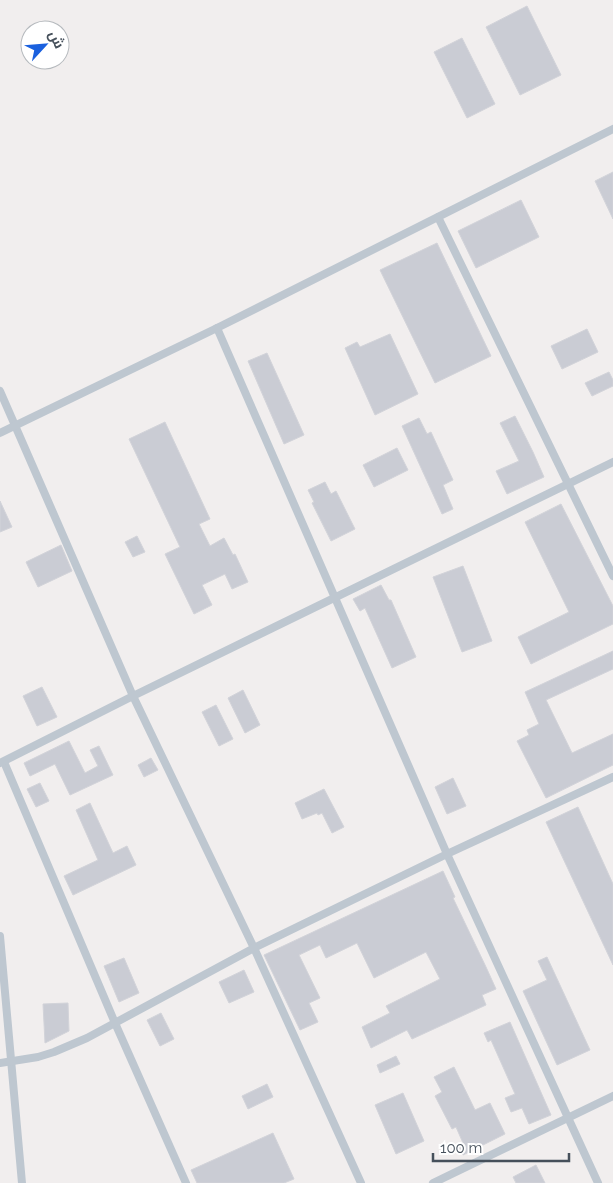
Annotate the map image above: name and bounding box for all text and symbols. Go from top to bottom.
north arrow [20,20,70,70]
text: ش [45,28,68,51]
scale bar [433,1130,569,1162]
text: 100 m [440,1139,482,1157]

